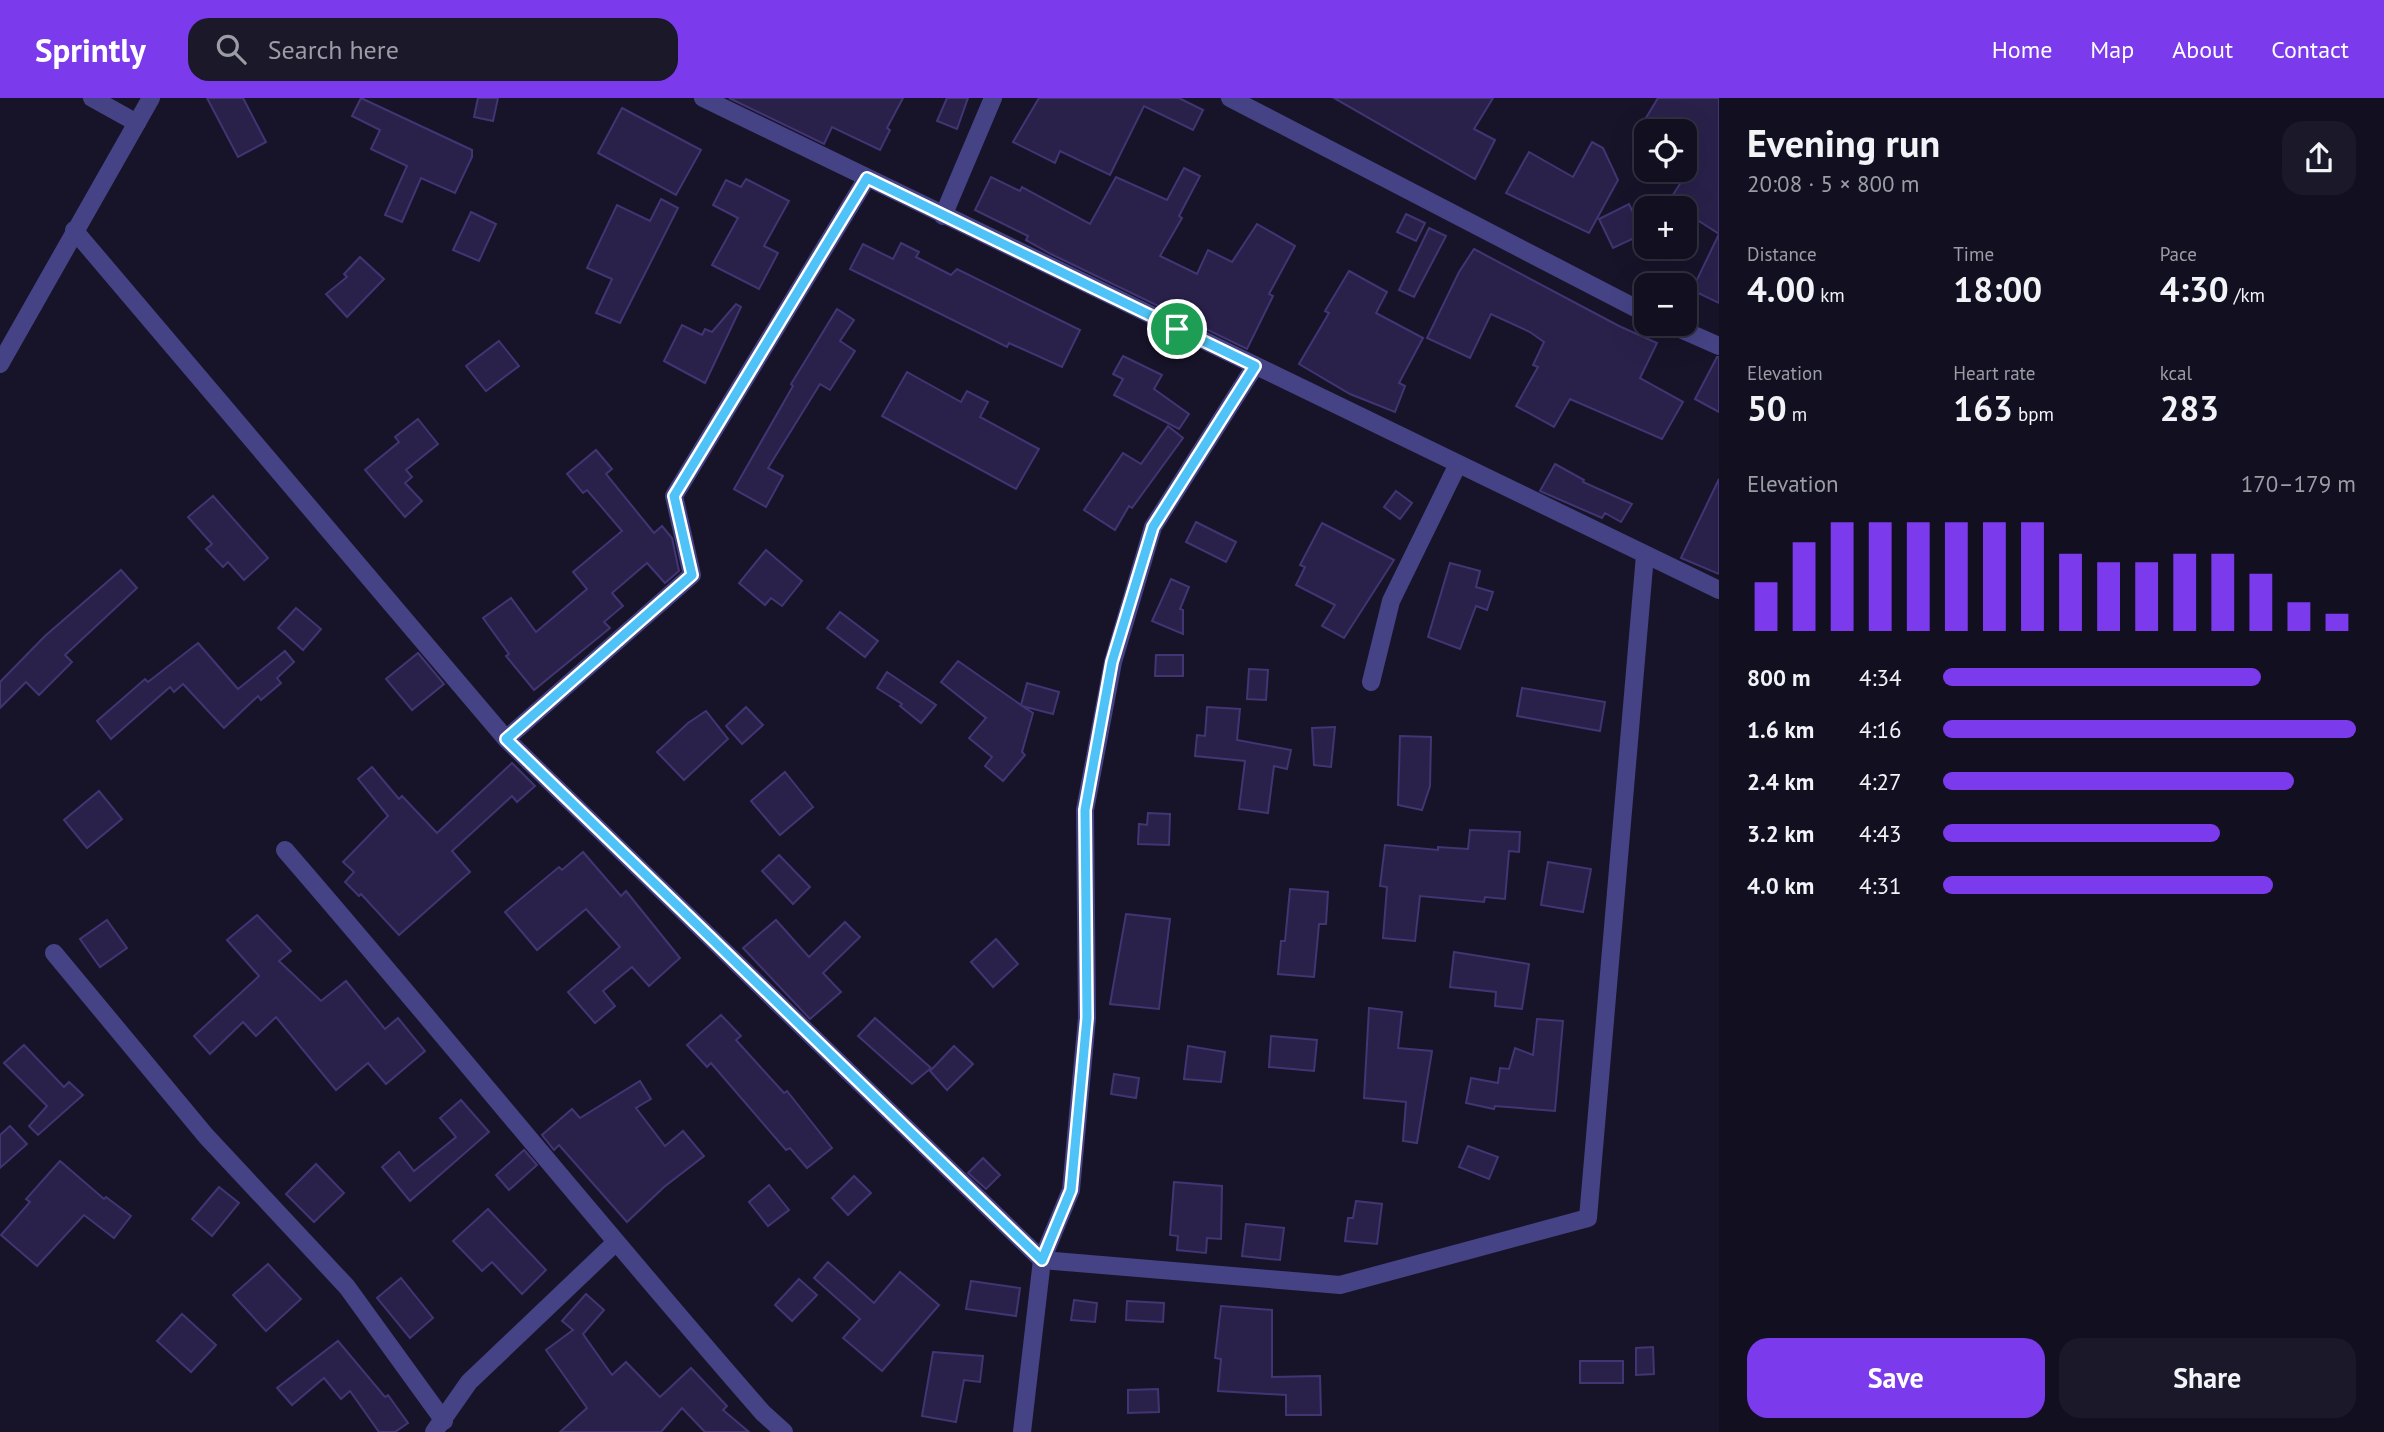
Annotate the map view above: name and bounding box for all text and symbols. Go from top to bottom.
search box [188,18,678,81]
text: Sprintly [35,28,146,71]
icon: search [212,30,250,68]
text: Search here [268,33,399,66]
text: Home [1992,34,2052,65]
text: Map [2090,34,2134,65]
text: About [2172,34,2233,65]
text: Contact [2271,34,2349,65]
text: Evening run [1747,118,1940,167]
map controls [1634,119,1697,336]
button: locate [1634,119,1697,182]
button: share [2282,121,2356,195]
text: 20:08 · 5 × 800 m [1747,169,1919,198]
button: + [1634,196,1697,259]
text: Distance [1747,242,1817,266]
text: Time [1953,242,1994,266]
text: Pace [2160,242,2197,266]
text: 4.00 [1747,266,1815,312]
text: 18:00 [1953,266,2042,312]
text: 4:30 [2160,266,2229,312]
button: − [1634,273,1697,336]
text: km [1815,283,1845,307]
text: /km [2229,283,2265,307]
pin [1147,299,1207,359]
icon: arrive [1158,310,1196,348]
text: Elevation [1747,361,1823,385]
text: Heart rate [1953,361,2035,385]
text: kcal [2160,361,2192,385]
text: 50 [1747,385,1787,431]
text: 163 [1953,385,2013,431]
text: 283 [2160,385,2219,431]
text: m [1787,402,1807,426]
text: bpm [2013,402,2054,426]
text: Elevation [1747,469,1839,498]
text: 170–179 m [2241,469,2356,498]
text: 800 m [1747,663,1810,692]
text: 4:34 [1859,663,1902,692]
text: 1.6 km [1747,715,1814,744]
text: 4:16 [1859,715,1902,744]
text: 2.4 km [1747,767,1814,796]
text: 4:27 [1859,767,1902,796]
text: 3.2 km [1747,819,1814,848]
text: 4:43 [1859,819,1902,848]
text: 4.0 km [1747,871,1814,900]
text: 4:31 [1859,871,1902,900]
button: Save [1747,1338,2045,1418]
button: Share [2059,1338,2356,1418]

